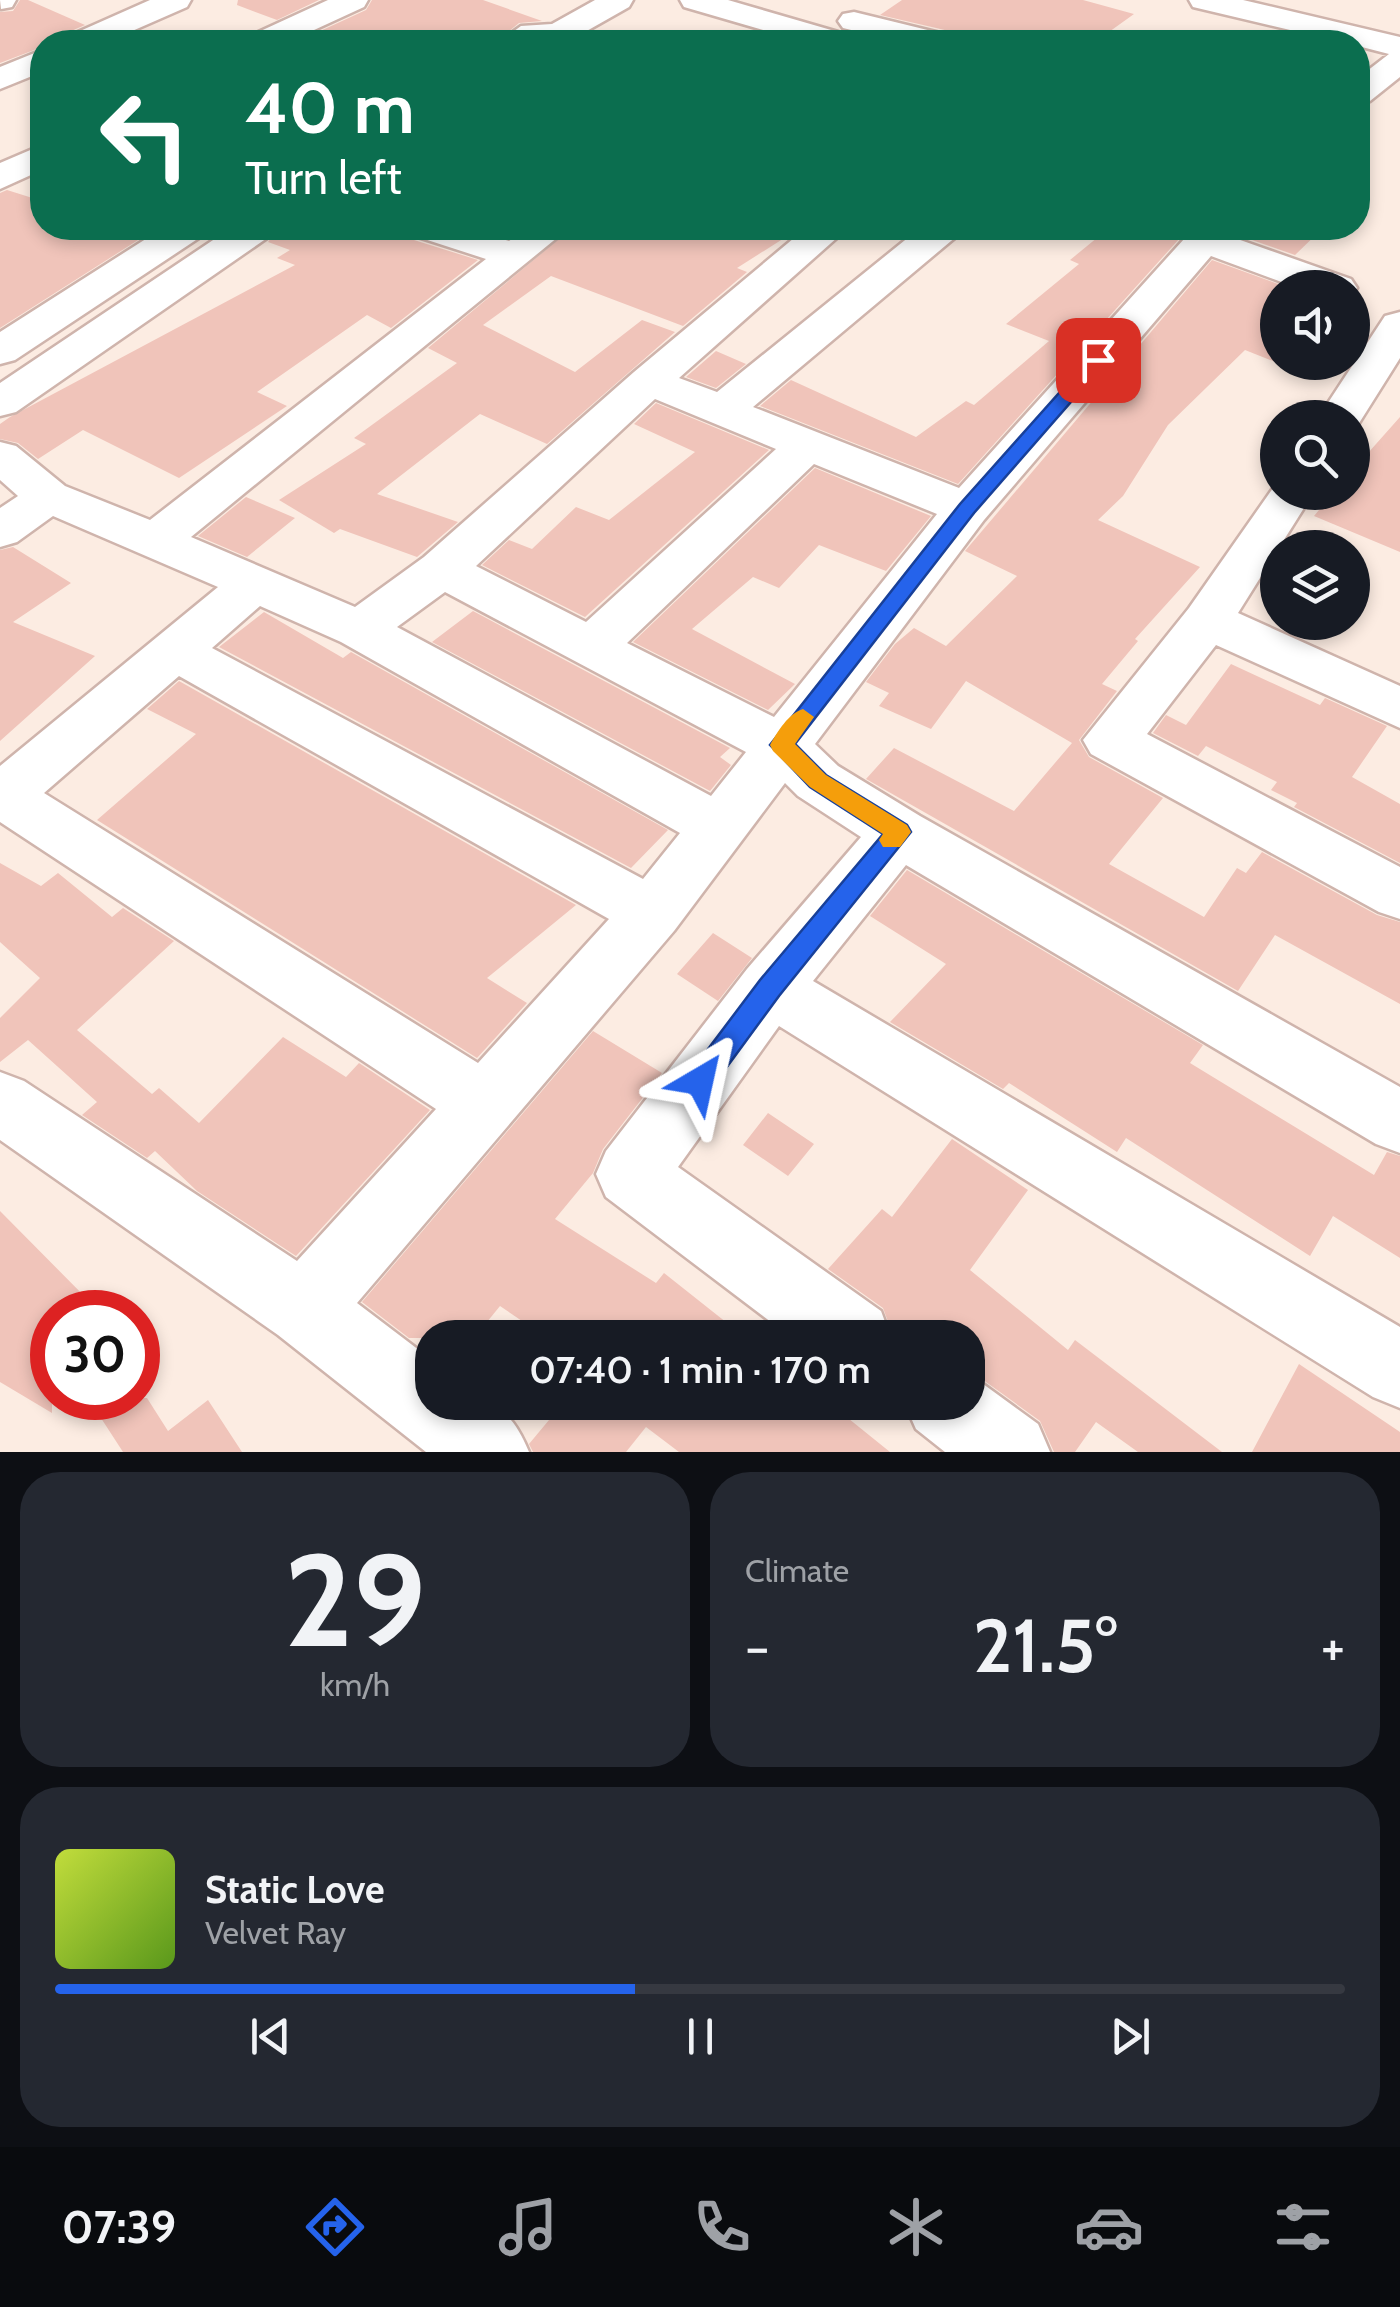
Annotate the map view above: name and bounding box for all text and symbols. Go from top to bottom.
text: 40 m [245,65,414,151]
icon: left [80,70,210,200]
text: Turn left [245,151,402,205]
map controls [1260,270,1370,640]
button: sound [1260,270,1370,380]
pin [1056,318,1141,403]
icon: arrive [1071,333,1126,388]
button: search [1260,400,1370,510]
button: layers [1260,530,1370,640]
position arrow [648,1029,752,1133]
speed limit sign: 30 [30,1290,160,1420]
text: 07:40 · 1 min · 170 m [529,1346,871,1393]
text: 29 [284,1521,426,1679]
text: Climate [745,1551,849,1590]
text: 21.5° [973,1600,1117,1691]
text: − [745,1613,769,1680]
text: + [1321,1613,1345,1680]
text: km/h [320,1665,390,1704]
text: Static Love [205,1866,384,1913]
text: Velvet Ray [205,1913,346,1952]
icon: previous [243,2009,298,2064]
icon: pause [673,2009,728,2064]
icon: next [1103,2009,1158,2064]
icon: directions [300,2192,370,2262]
icon: music [493,2192,563,2262]
icon: phone [687,2192,757,2262]
icon: climate [881,2192,951,2262]
icon: car [1074,2192,1144,2262]
icon: filters [1268,2192,1338,2262]
text: 07:39 [62,2200,176,2254]

